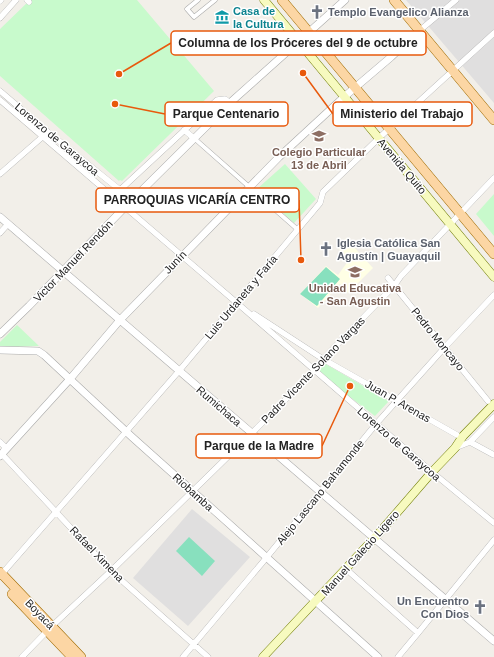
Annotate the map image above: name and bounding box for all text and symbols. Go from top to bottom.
church icon: Templo Evangelico Alianza [309,4,325,20]
place label: Casa de la Cultura [233,5,285,30]
place label: Templo Evangelico Alianza [328,6,469,18]
museum icon: Casa de la Cultura [214,9,230,25]
callout: Columna de los Próceres del 9 de octubre [171,31,426,55]
text: Columna de los Próceres del 9 de octubre [178,36,418,50]
street label: Lorenzo de Garaycoa [13,100,102,178]
callout: Parque Centenario [165,102,288,126]
callout: Ministerio del Trabajo [333,102,472,126]
text: Parque Centenario [173,107,279,121]
text: Ministerio del Trabajo [340,107,464,121]
school or university icon: Colegio Particular 13 de Abril [311,128,327,144]
street label: Avenida Quito [375,136,429,196]
place label: Colegio Particular 13 de Abril [272,146,367,171]
callout: PARROQUIAS VICARÍA CENTRO [96,188,299,212]
text: PARROQUIAS VICARÍA CENTRO [104,192,290,207]
street label: Victor Manuel Rendón [31,218,115,304]
place label: Iglesia Católica San Agustín | Guayaquil [337,237,441,262]
church icon: Iglesia Católica San Agustín | Guayaquil [318,241,334,257]
street label: Junín [161,248,189,276]
street label: Luis Urdaneta y Faría [202,252,280,341]
school or university icon: Unidad Educativa - San Agustin [347,264,363,280]
place label: Unidad Educativa - San Agustin [309,282,402,307]
street label: Pedro Moncayo [409,305,467,373]
street label: Padre Vicente Solano Vargas [259,314,367,426]
street label: Juan P. Arenas [363,378,433,425]
street label: Rumichaca [194,383,244,429]
street label: Lorenzo de Garaycoa [355,405,444,484]
callout: Parque de la Madre [196,434,322,458]
street label: Alejo Lascano Bahamonde [274,437,366,547]
text: Parque de la Madre [204,439,314,453]
street label: Riobamba [170,471,216,514]
street label: Manuel Galecio Ligero [319,508,401,598]
street label: Rafael Ximena [68,524,127,585]
place label: Un Encuentro Con Dios [397,595,469,620]
street label: Boyacá [23,597,58,632]
church icon: Un Encuentro Con Dios [472,599,488,615]

